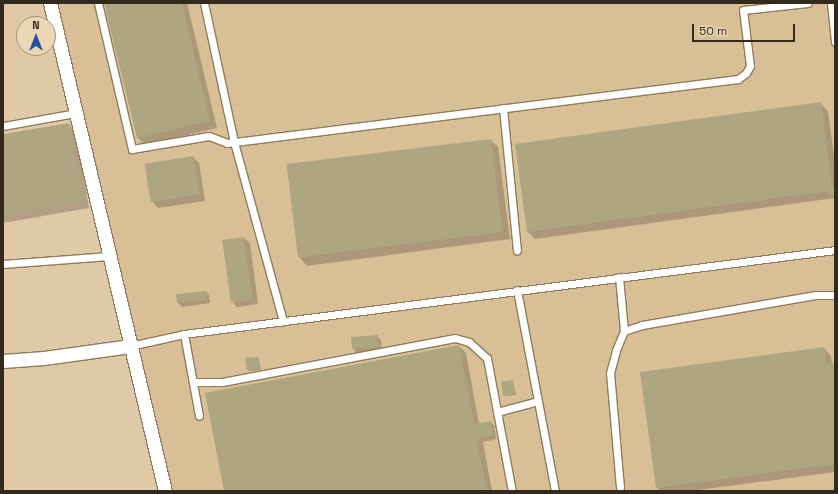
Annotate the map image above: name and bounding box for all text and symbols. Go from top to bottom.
north arrow [16,16,56,56]
scale bar [694,16,797,42]
text: N [32,18,40,32]
text: 50 m [699,23,727,39]

